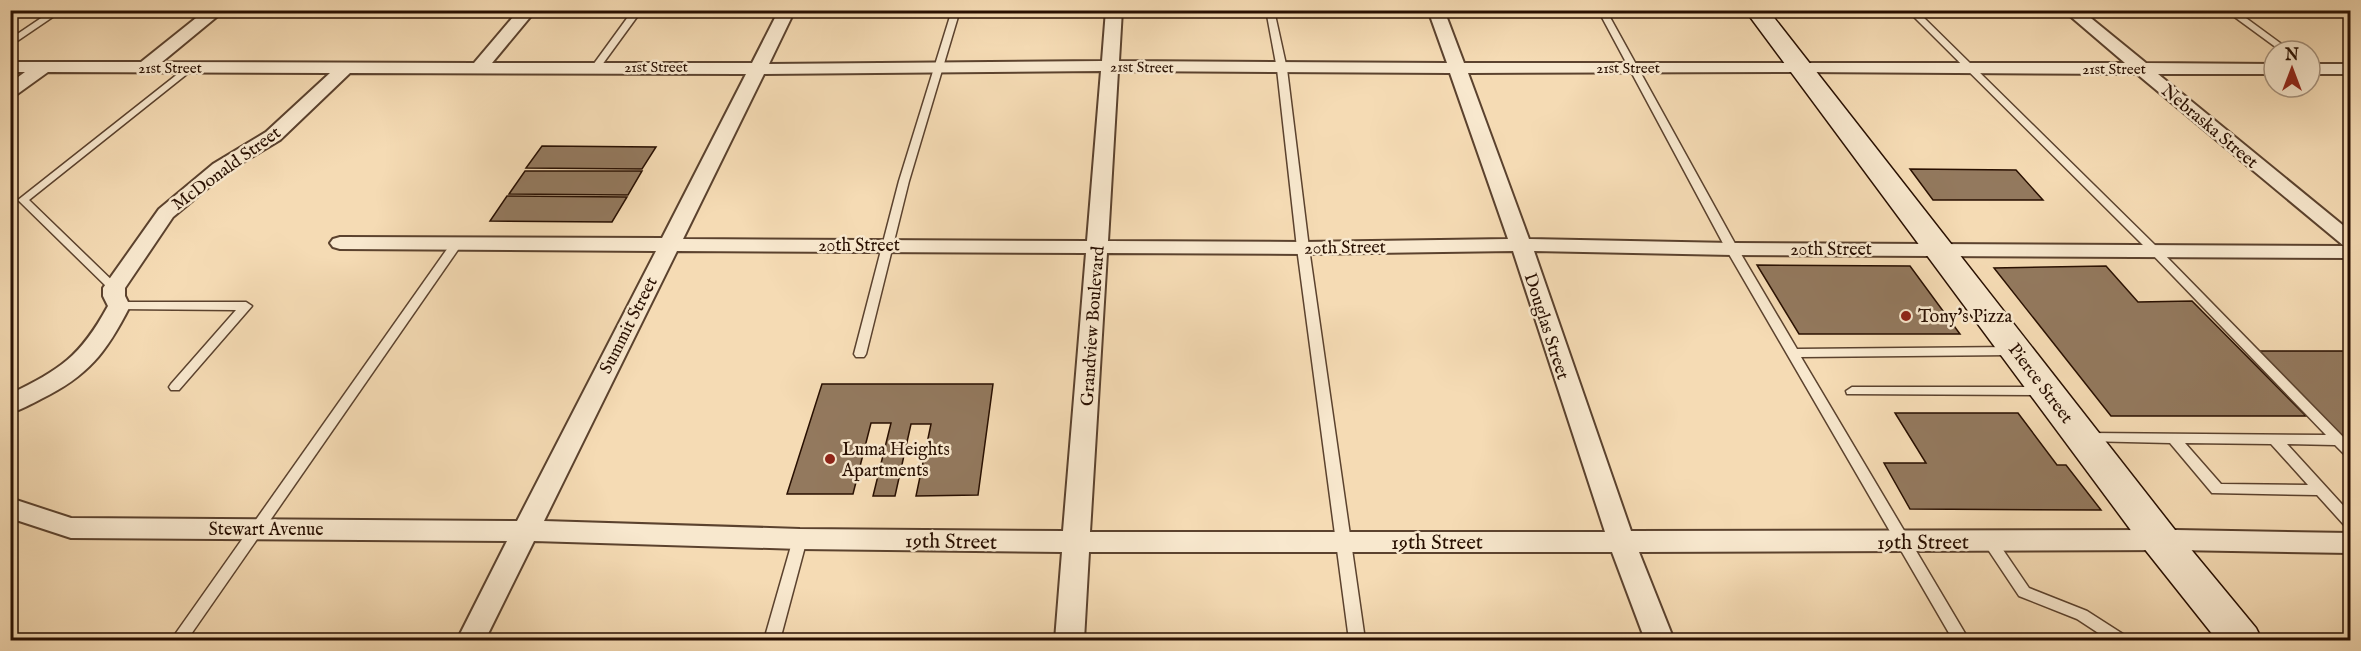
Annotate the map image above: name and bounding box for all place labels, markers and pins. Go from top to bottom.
place label: Tony's Pizza [1918,306,2012,329]
marker: Tony's Pizza [1899,309,1913,323]
place label: Luma Heights Apartments [841,439,950,483]
marker: Luma Heights Apartments [823,452,837,466]

